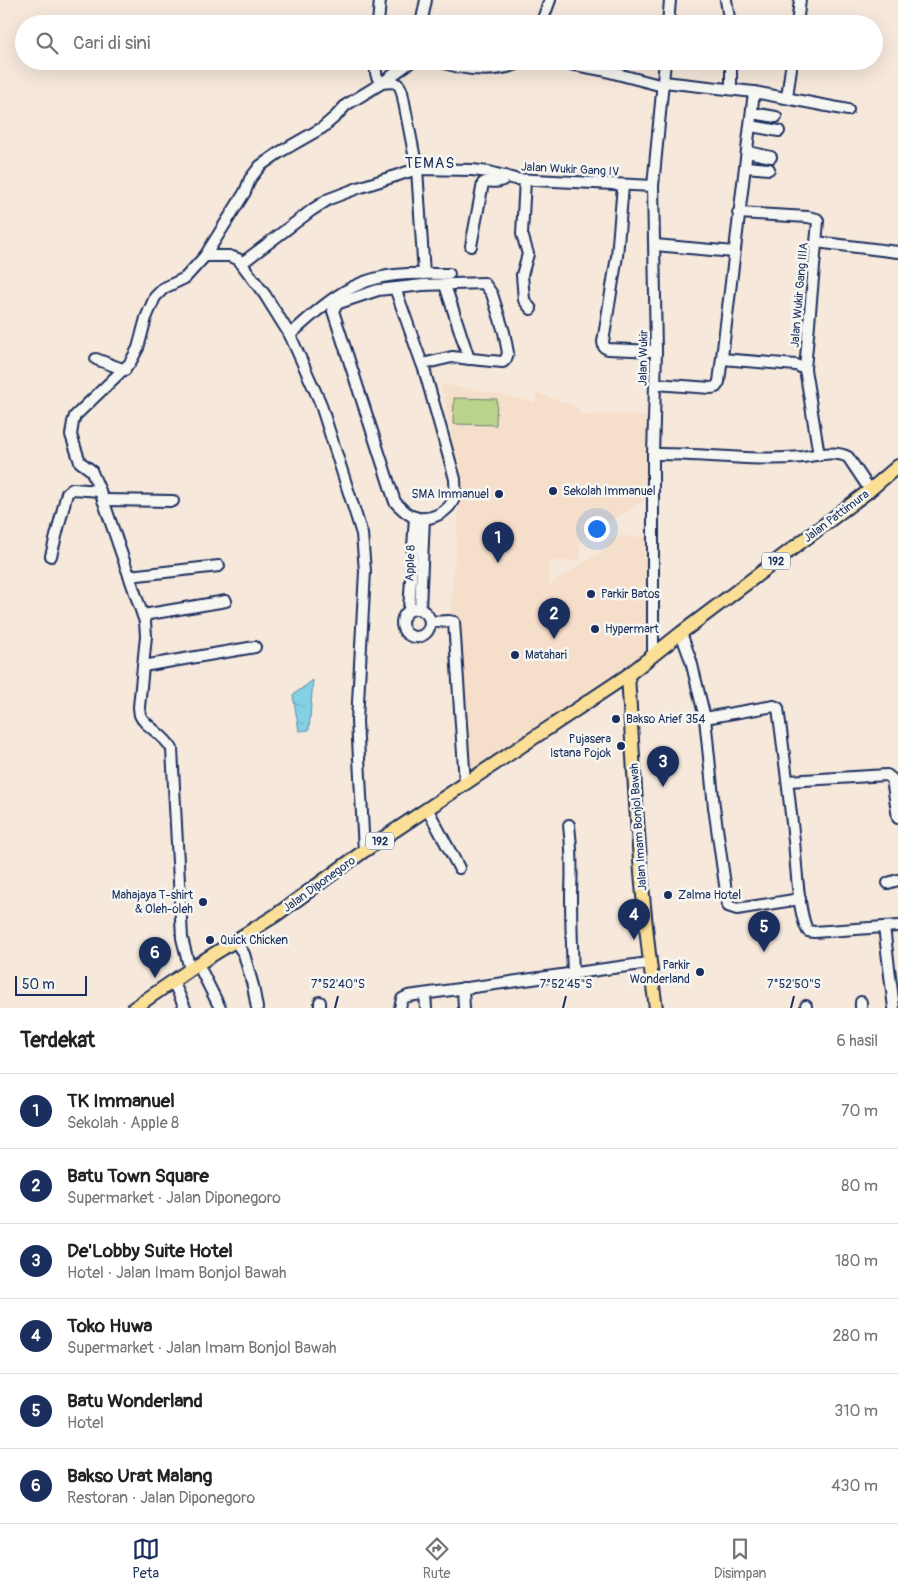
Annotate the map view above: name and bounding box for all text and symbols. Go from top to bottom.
search box [15,15,883,70]
icon: search [33,29,61,57]
text: Cari di sini [73,31,150,55]
district label: TEMAS [405,154,455,173]
street label: Jalan Wukir Gang IV [521,159,619,180]
street label: Jalan Wukir Gang IIIA [787,242,812,348]
street label: Jalan Wukir [636,329,652,386]
place label: Sekolah Immanuel [563,484,656,499]
marker: Sekolah Immanuel [547,485,559,497]
place label: SMA Immanuel [411,487,489,502]
street label: Jalan Pattimura [801,487,872,546]
marker: SMA Immanuel [493,488,505,500]
your location [584,516,610,542]
pin: 1 [482,522,514,563]
street label: Apple 8 [402,544,419,582]
road number: 192 [762,552,790,570]
place label: Parkir Batos [601,587,660,602]
marker: Parkir Batos [585,588,597,600]
pin: 2 [538,598,570,639]
place label: Hypermart [605,622,659,637]
marker: Hypermart [589,623,601,635]
place label: Matahari [525,648,567,663]
marker: Matahari [509,649,521,661]
place label: Bakso Arief 354 [626,712,706,727]
marker: Bakso Arief 354 [610,713,622,725]
place label: Pujasera Istana Pojok [550,732,611,761]
marker: Pujasera Istana Pojok [615,740,627,752]
pin: 3 [647,746,679,787]
street label: Jalan Imam Bonjol Bawah [627,762,650,891]
road number: 192 [366,832,394,849]
street label: Jalan Diponegoro [280,853,359,916]
place label: Mahajaya T-shirt & Oleh-oleh [112,888,193,917]
place label: Zalma Hotel [678,888,741,903]
marker: Zalma Hotel [662,889,674,901]
marker: Mahajaya T-shirt & Oleh-oleh [197,896,209,908]
pin: 4 [618,899,650,940]
pin: 5 [748,911,780,952]
place label: Quick Chicken [220,933,288,948]
marker: Quick Chicken [204,934,216,946]
pin: 6 [139,937,171,978]
place label: Parkir Wonderland [630,958,691,987]
marker: Parkir Wonderland [694,966,706,978]
scale bar [15,973,88,996]
text: 50 m [22,976,55,993]
text: 7°52'40"S [311,977,365,992]
text: 7°52'45"S [540,977,592,992]
text: 7°52'50"S [767,977,821,992]
text: Terdekat [20,1027,95,1054]
text: 6 hasil [836,1031,878,1051]
text: TK Immanuel [67,1089,175,1113]
text: 1 [33,1101,39,1121]
text: 70 m [841,1101,878,1121]
text: Sekolah · Apple 8 [67,1113,179,1133]
text: Batu Town Square [67,1164,209,1188]
text: 2 [32,1176,40,1196]
text: 80 m [841,1176,878,1196]
text: Supermarket · Jalan Diponegoro [67,1188,281,1208]
text: De'Lobby Suite Hotel [67,1239,233,1263]
text: 3 [32,1251,40,1271]
text: 180 m [835,1251,878,1271]
text: Hotel · Jalan Imam Bonjol Bawah [67,1263,287,1283]
text: Toko Huwa [67,1314,152,1338]
text: 4 [31,1326,41,1346]
text: 280 m [832,1326,878,1346]
text: Supermarket · Jalan Imam Bonjol Bawah [67,1338,337,1358]
text: Batu Wonderland [67,1389,203,1413]
text: 5 [32,1401,40,1421]
text: 310 m [834,1401,878,1421]
text: Hotel [67,1413,104,1433]
text: Bakso Urat Malang [67,1464,212,1488]
text: 6 [31,1476,41,1496]
text: 430 m [831,1476,878,1496]
text: Restoran · Jalan Diponegoro [67,1488,255,1508]
tab: Peta [132,1535,160,1582]
tab: Rute [423,1535,451,1582]
tab: Disimpan [714,1535,766,1582]

